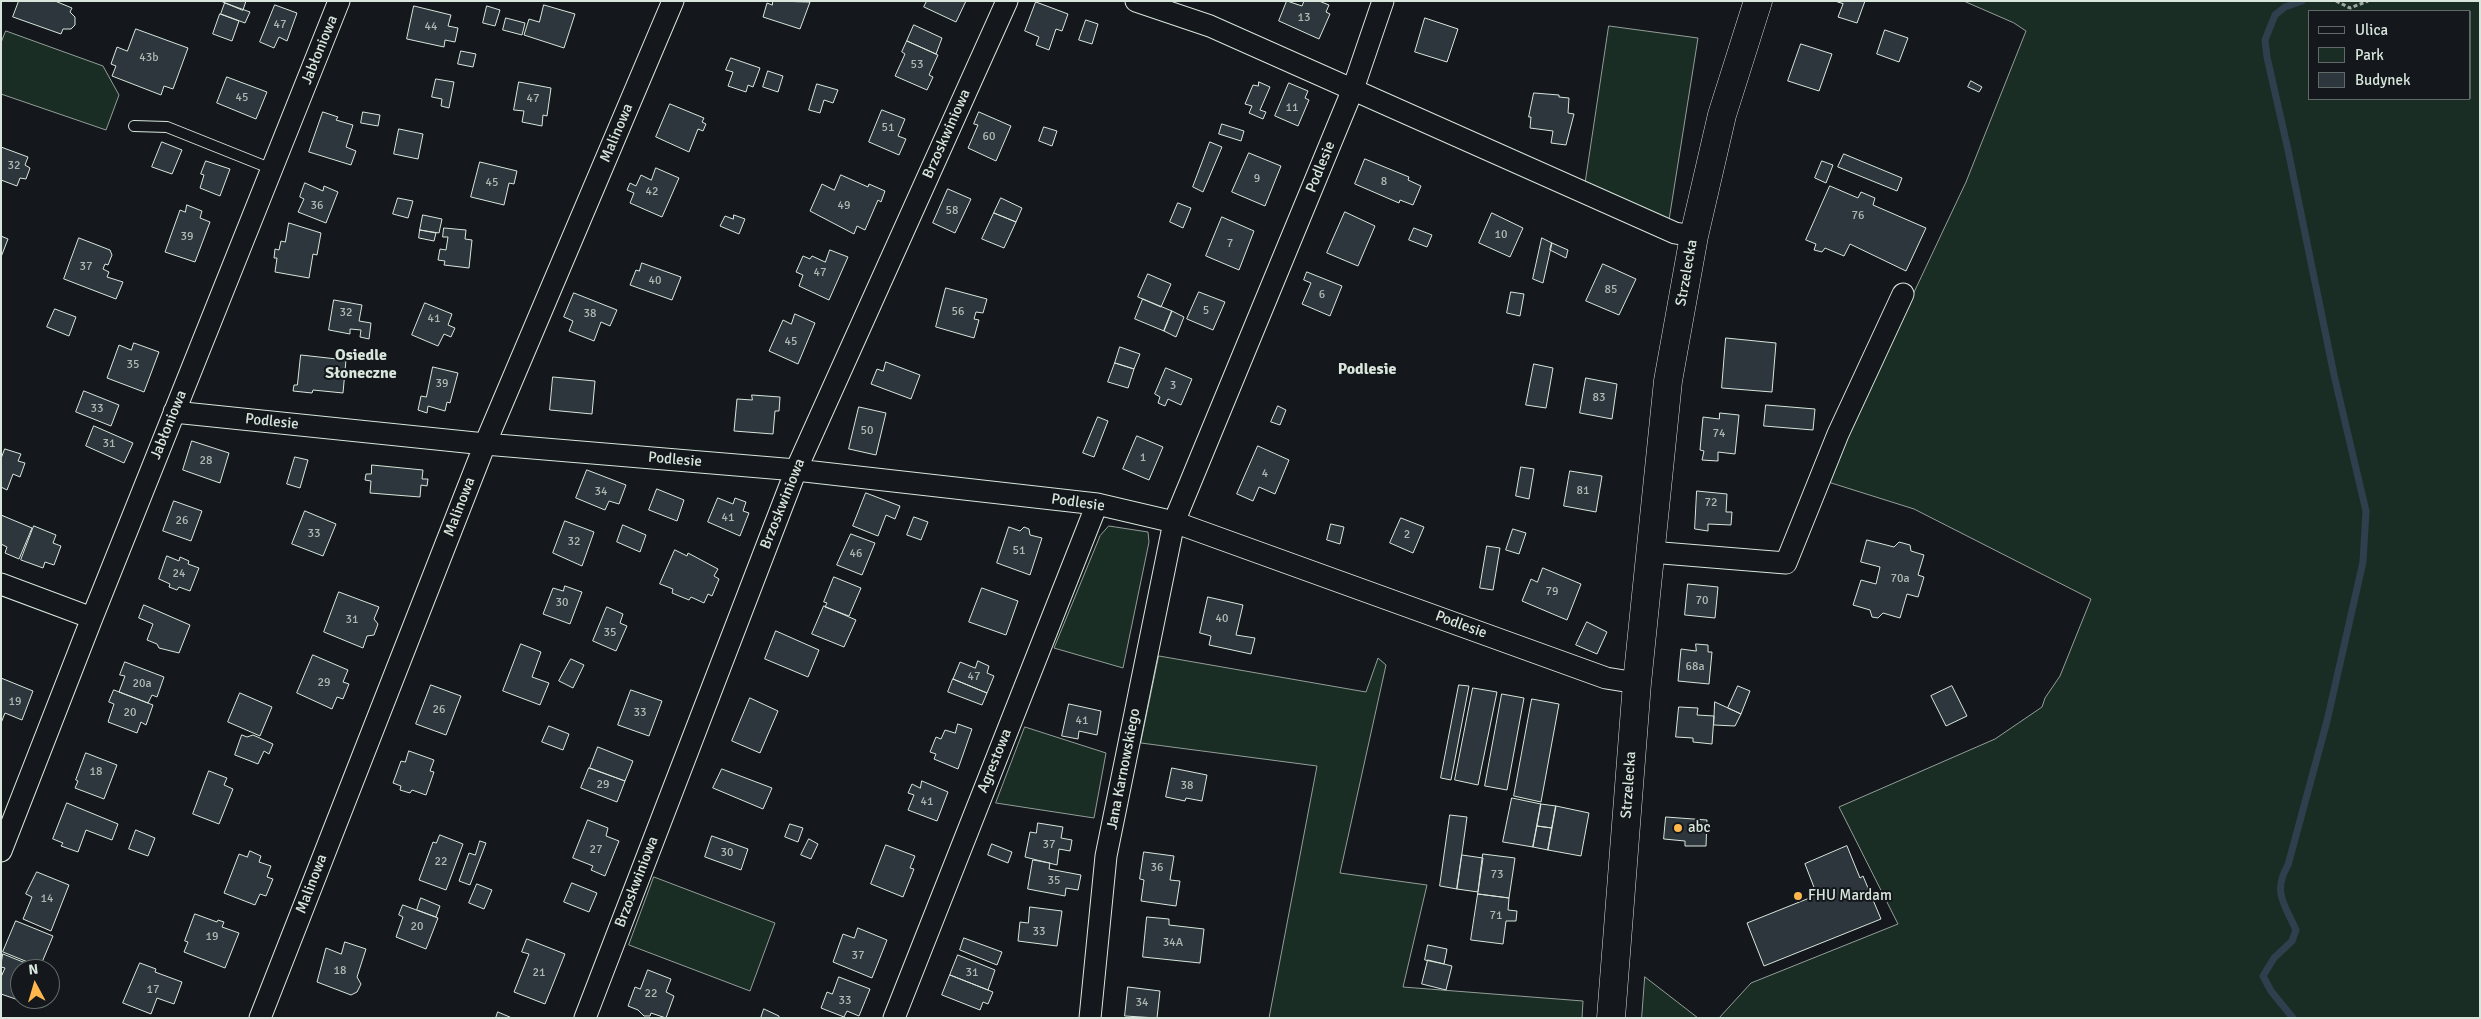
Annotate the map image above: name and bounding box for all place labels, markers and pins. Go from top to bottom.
place label: abc [1688,819,1711,837]
marker: abc [1672,822,1684,834]
place label: FHU Mardam [1808,887,1892,905]
marker: FHU Mardam [1792,890,1804,902]

